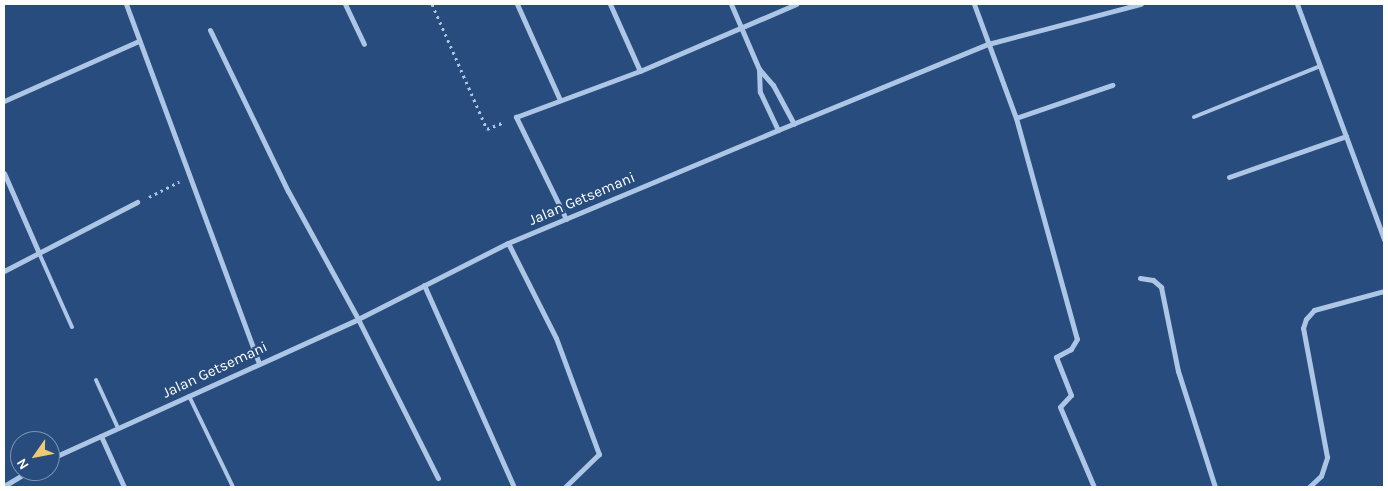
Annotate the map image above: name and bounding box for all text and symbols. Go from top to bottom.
street label: Jalan Getsemani [526,168,638,230]
street label: Jalan Getsemani [160,338,270,402]
north arrow [10,431,60,481]
text: N [13,455,33,473]

